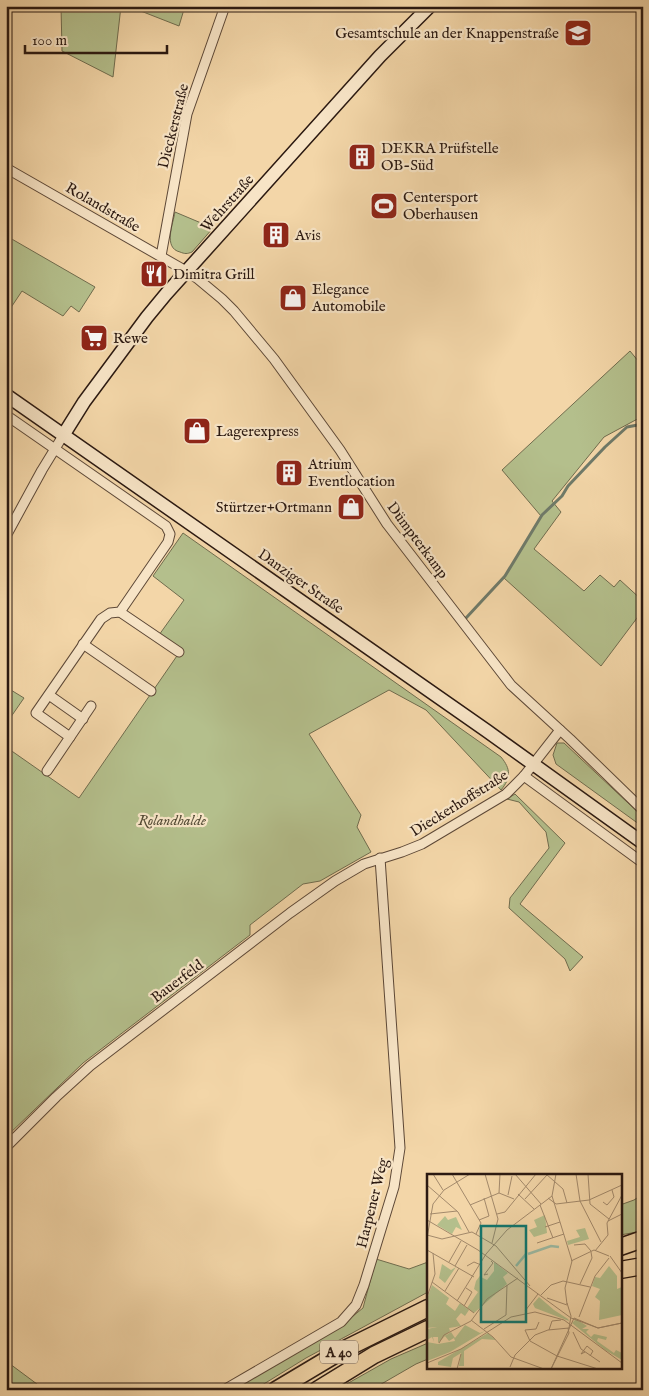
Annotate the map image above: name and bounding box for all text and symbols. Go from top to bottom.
school or university icon: Gesamtschule an der Knappenstraße [563,18,593,48]
scale bar [25,22,168,54]
place label: Gesamtschule an der Knappenstraße [335,24,559,43]
text: 100 m [32,31,68,50]
street label: Dieckerstraße [154,82,193,170]
place label: DEKRA Prüfstelle OB-Süd [381,139,499,175]
building icon: DEKRA Prüfstelle OB-Süd [347,142,377,172]
street label: Wehrstraße [197,171,258,236]
street label: Rolandstraße [62,178,144,236]
place label: Centersport Oberhausen [403,188,478,224]
sports icon: Centersport Oberhausen [369,191,399,221]
building icon: Avis [261,220,291,250]
place label: Avis [294,226,321,245]
restaurant icon: Dimitra Grill [139,259,169,289]
place label: Dimitra Grill [173,265,256,284]
place label: Elegance Automobile [311,280,386,316]
shop icon: Elegance Automobile [278,283,308,313]
supermarket icon: Rewe [79,323,109,353]
place label: Rewe [113,329,148,348]
shop icon: Lagerexpress [182,416,212,446]
place label: Lagerexpress [216,422,299,441]
place label: Atrium Eventlocation [307,455,395,491]
building icon: Atrium Eventlocation [274,458,304,488]
shop icon: Stürtzer+Ortmann [336,492,366,522]
place label: Stürtzer+Ortmann [216,498,332,517]
street label: Dümpterkamp [383,498,453,582]
street label: Danziger Straße [254,545,348,618]
street label: Dieckerhoffstraße [407,766,512,841]
park label: Rolandhalde [138,811,206,830]
street label: Bauerfeld [147,955,208,1007]
street label: Harpener Weg [352,1155,393,1250]
inset map [427,1174,622,1368]
road number: A 40 [320,1340,358,1364]

